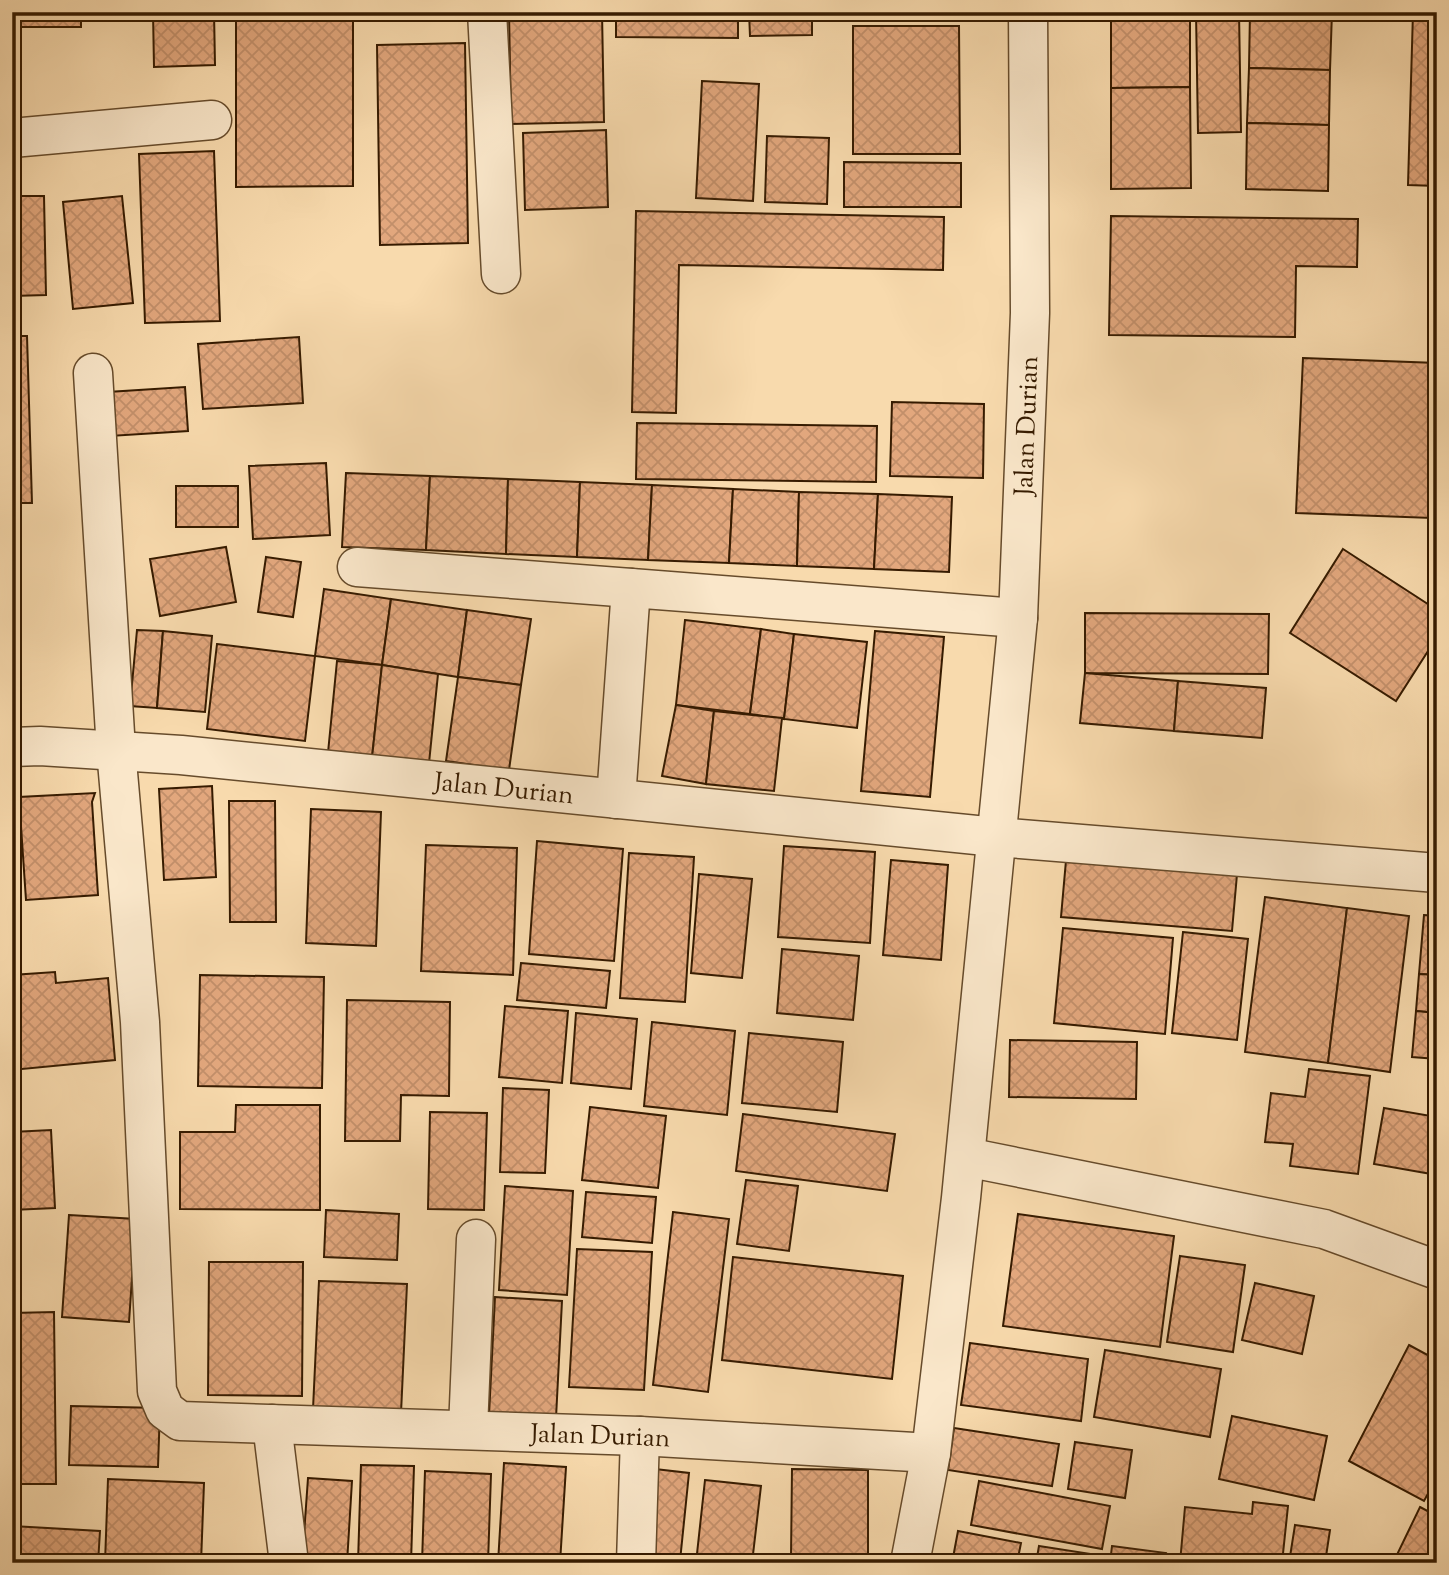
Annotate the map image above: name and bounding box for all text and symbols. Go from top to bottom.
street label: Jalan Durian [1007,355,1049,498]
street label: Jalan Durian [430,764,575,815]
street label: Jalan Durian [528,1416,671,1459]

